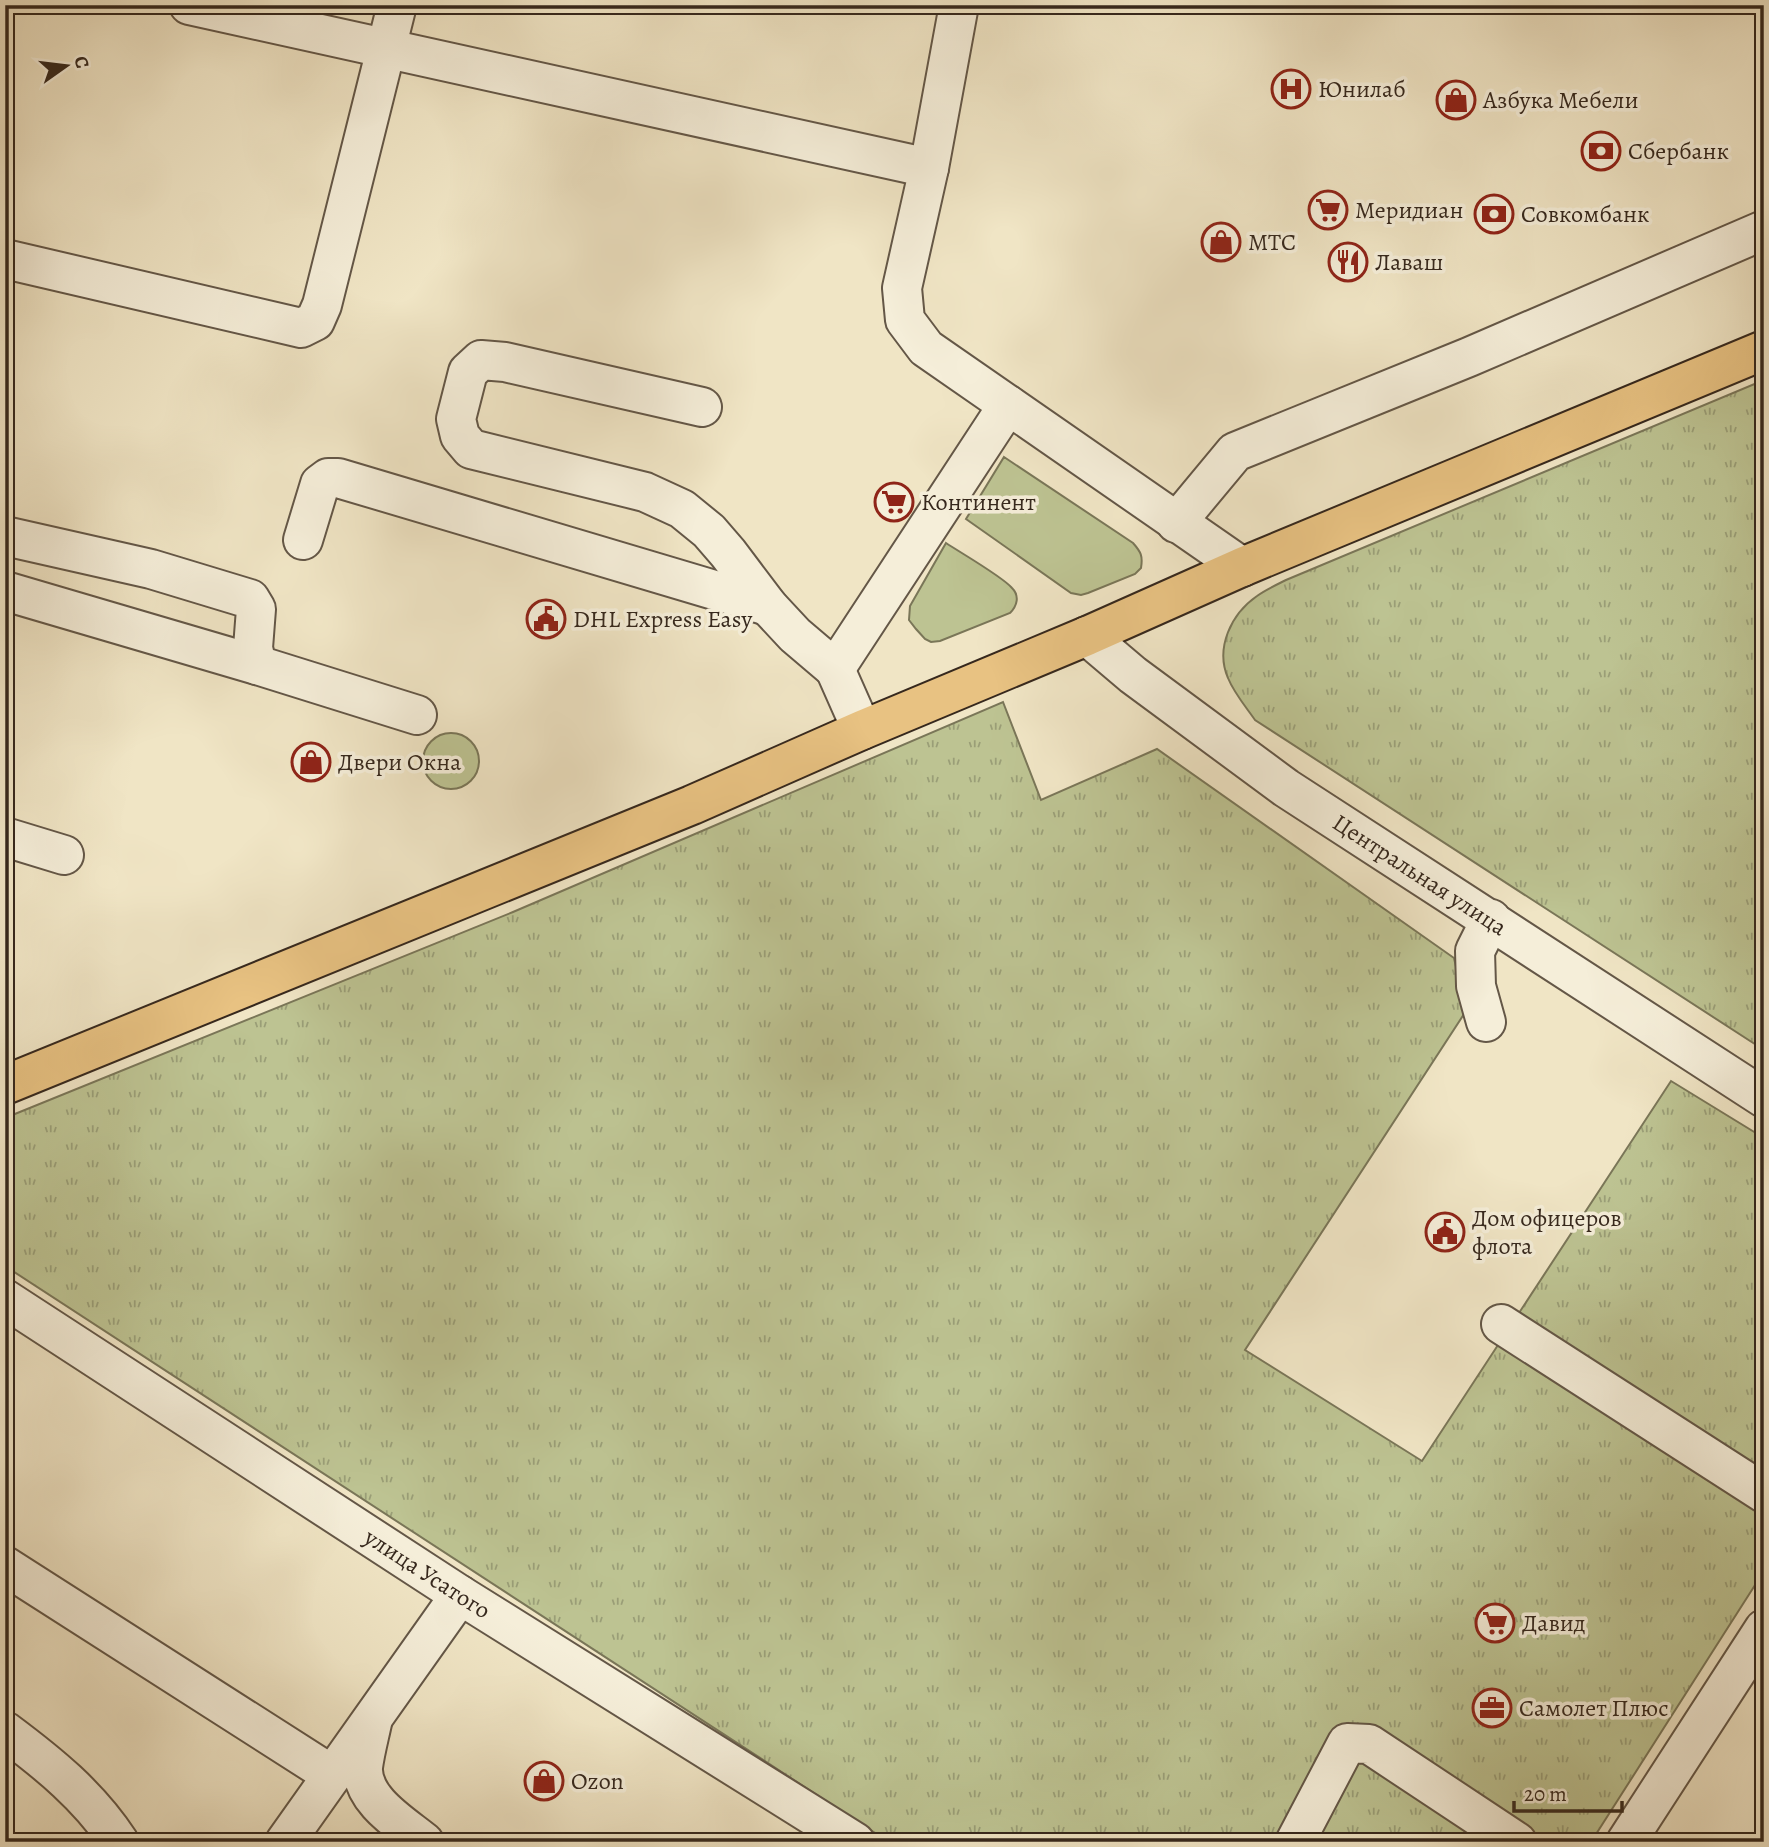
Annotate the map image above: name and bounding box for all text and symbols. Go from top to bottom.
north arrow [32,32,102,102]
text: С [67,53,96,71]
hospital icon: Юнилаб [1270,68,1312,110]
place label: Юнилаб [1318,73,1406,105]
shop icon: Азбука Мебели [1435,79,1477,121]
place label: Азбука Мебели [1482,84,1639,116]
bank icon: Сбербанк [1580,130,1622,172]
place label: Сбербанк [1628,135,1729,167]
supermarket icon: Меридиан [1307,189,1349,231]
bank icon: Совкомбанк [1473,193,1515,235]
place label: Меридиан [1355,194,1463,226]
place label: Совкомбанк [1521,198,1649,230]
shop icon: МТС [1200,221,1242,263]
place label: МТС [1248,226,1296,258]
restaurant icon: Лаваш [1327,241,1369,283]
place label: Лаваш [1375,246,1443,278]
supermarket icon: Континент [873,481,915,523]
place label: Континент [921,486,1036,518]
public building icon: DHL Express Easy [525,598,567,640]
place label: DHL Express Easy [573,603,752,635]
shop icon: Двери Окна [290,741,332,783]
place label: Двери Окна [338,746,461,778]
street label: Центральная улица [1327,807,1513,943]
place label: Дом офицеров флота [1472,1202,1622,1262]
public building icon: Дом офицеров флота [1424,1211,1466,1253]
street label: улица Усатого [357,1521,497,1626]
supermarket icon: Давид [1474,1602,1516,1644]
place label: Давид [1522,1607,1586,1639]
office icon: Самолет Плюс [1471,1687,1513,1729]
place label: Самолет Плюс [1519,1692,1669,1724]
shop icon: Ozon [523,1760,565,1802]
place label: Ozon [571,1765,624,1797]
scale bar [1514,1770,1622,1814]
text: 20 m [1524,1780,1567,1808]

